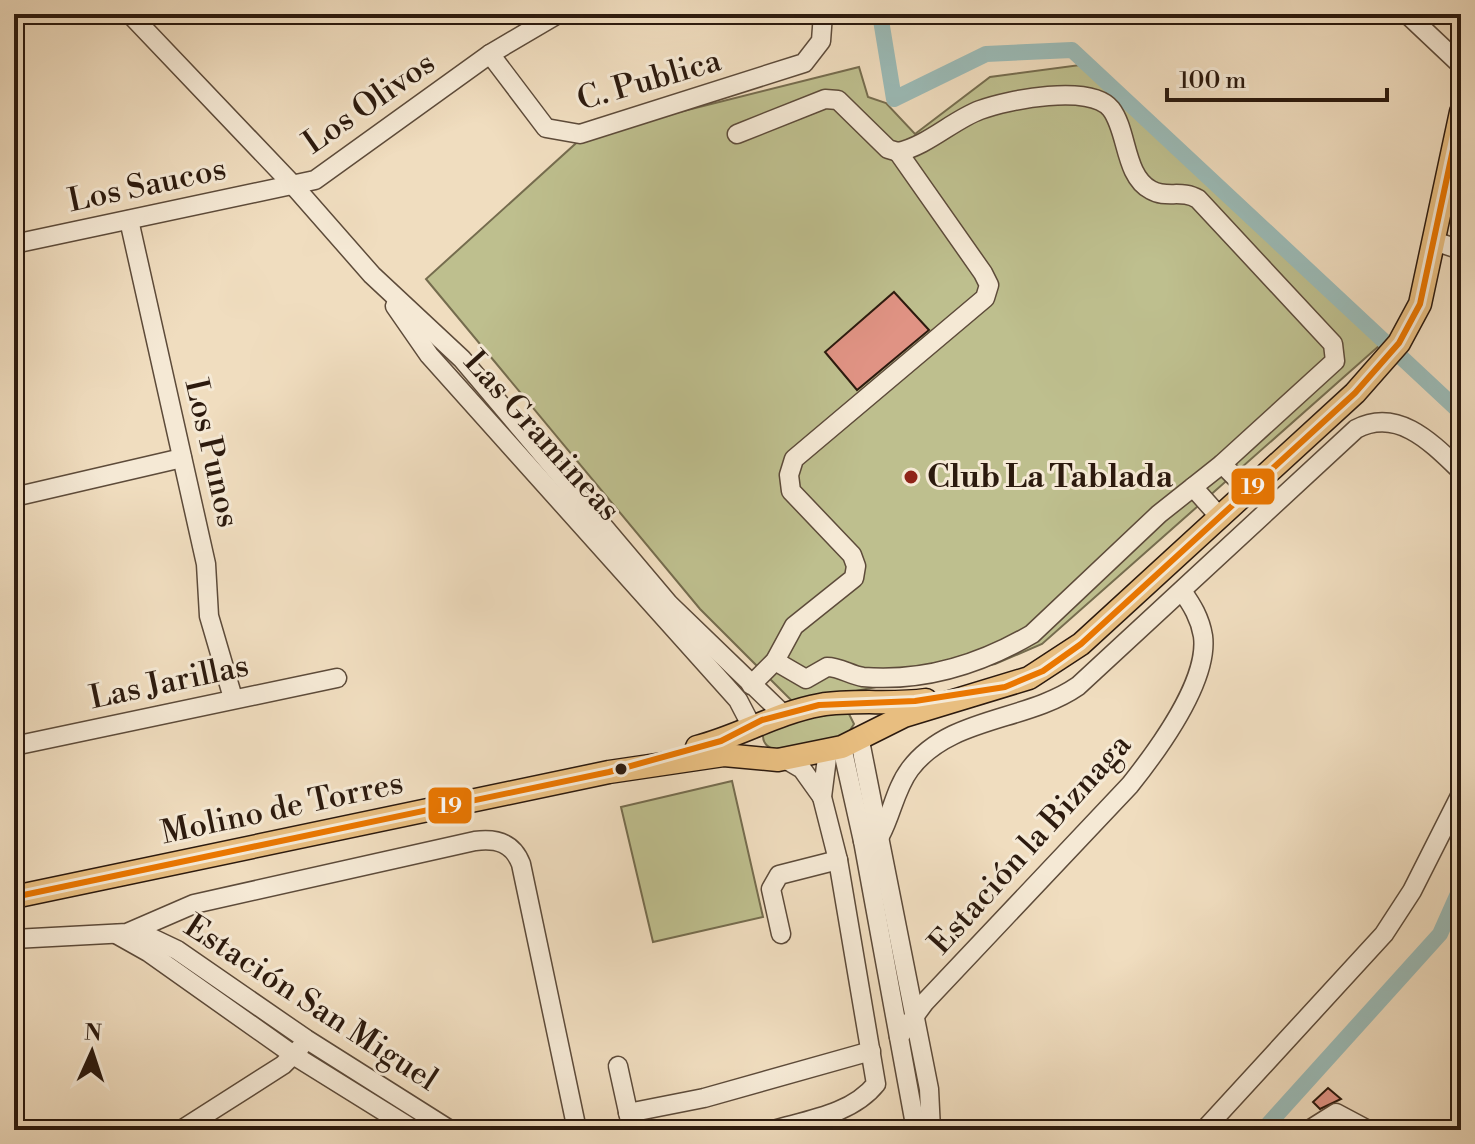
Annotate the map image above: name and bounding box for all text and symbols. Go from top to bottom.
street label: C. Publica [572,40,726,120]
street label: Los Olivos [295,43,443,163]
scale bar [1167,52,1387,102]
text: 100 m [1179,66,1246,96]
street label: Los Saucos [64,149,230,221]
street label: Las Gramineas [455,343,629,529]
street label: Los Punos [176,375,248,531]
place label: Club La Tablada [927,457,1174,497]
line badge: 19 [1230,467,1276,506]
marker: Club La Tablada [902,468,920,486]
text: 19 [1241,474,1265,501]
street label: Las Jarillas [86,646,252,718]
street label: Estación la Biznaga [920,725,1140,963]
unlabelled marker [613,761,629,777]
street label: Molino de Torres [157,763,407,853]
line badge: 19 [427,786,473,825]
text: 19 [438,793,462,820]
street label: Estación San Miguel [177,906,446,1100]
north arrow [52,1012,132,1092]
text: N [84,1020,103,1047]

